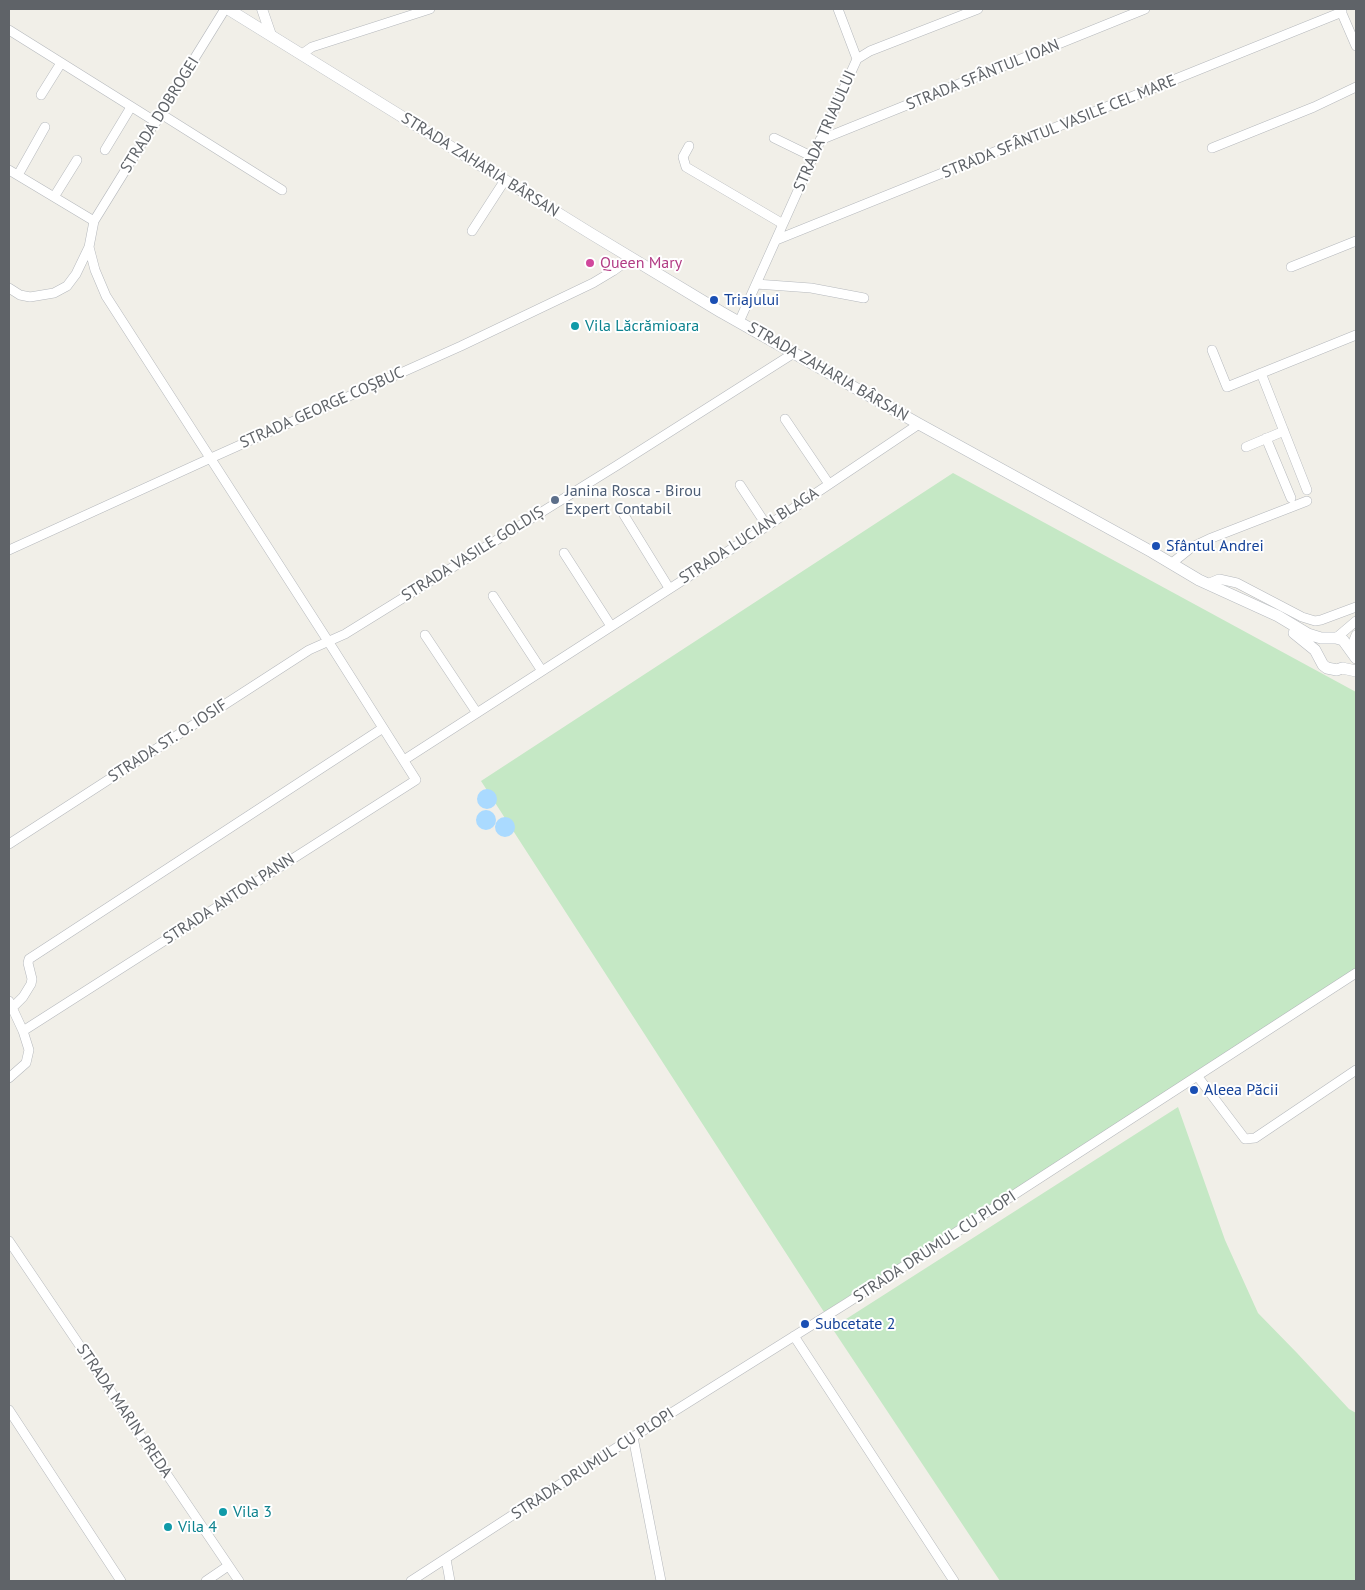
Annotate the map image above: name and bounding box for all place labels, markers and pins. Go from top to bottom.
place label: Queen Mary [600,253,682,273]
marker: Queen Mary [584,257,596,269]
place label: Triajului [724,290,779,310]
marker: Triajului [708,294,720,306]
place label: Vila Lăcrămioara [585,316,699,336]
marker: Vila Lăcrămioara [569,320,581,332]
place label: Janina Rosca - Birou Expert Contabil [565,481,701,519]
marker: Janina Rosca - Birou Expert Contabil [549,494,561,506]
place label: Sfântul Andrei [1166,536,1264,556]
marker: Sfântul Andrei [1150,540,1162,552]
place label: Aleea Păcii [1204,1080,1278,1100]
marker: Aleea Păcii [1188,1084,1200,1096]
place label: Subcetate 2 [815,1314,895,1334]
marker: Subcetate 2 [799,1318,811,1330]
place label: Vila 3 [233,1502,272,1522]
marker: Vila 3 [217,1506,229,1518]
place label: Vila 4 [178,1517,217,1537]
marker: Vila 4 [162,1521,174,1533]

